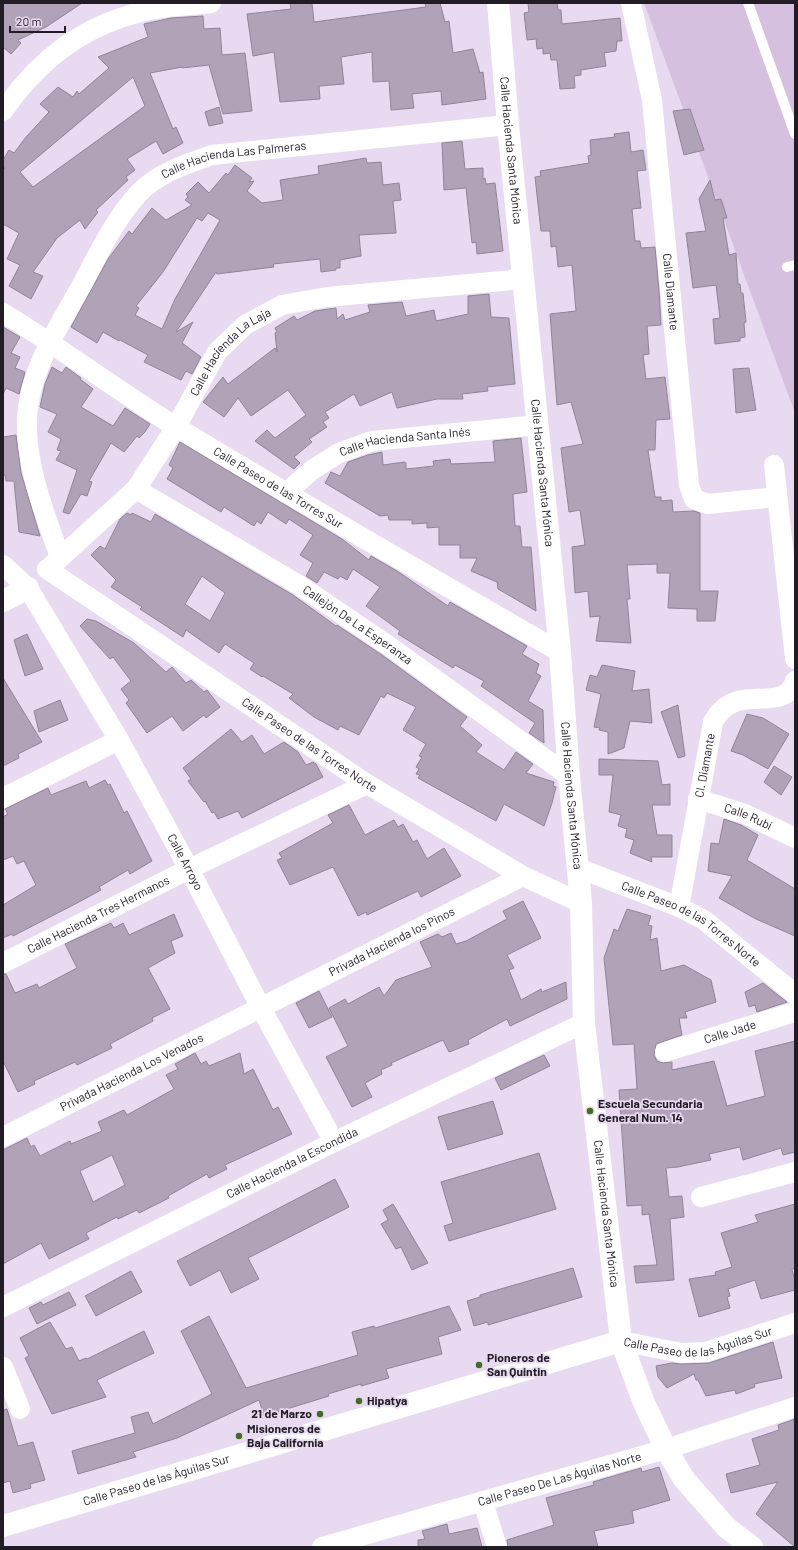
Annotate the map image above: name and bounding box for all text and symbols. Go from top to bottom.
scale bar [10,8,65,34]
text: 20 m [16,14,42,28]
street label: Calle Hacienda Santa Mónica [498,76,526,225]
street label: Calle Hacienda Las Palmeras [158,137,307,181]
street label: Calle Diamante [661,253,682,331]
street label: Calle Hacienda La Laja [186,304,273,398]
street label: Calle Hacienda Santa Mónica [529,398,558,547]
street label: Calle Hacienda Santa Inés [337,424,471,458]
street label: Calle Paseo de las Torres Sur [211,443,346,531]
street label: Callejón De La Esperanza [301,582,416,667]
street label: Calle Paseo de las Torres Norte [240,694,380,795]
street label: Calle Hacienda Santa Mónica [559,721,586,870]
street label: Cl. Diamante [691,732,717,799]
street label: Calle Rubí [723,800,775,832]
street label: Calle Arroyo [165,831,207,892]
street label: Calle Hacienda Tres Hermanos [25,872,172,956]
street label: Calle Paseo de las Torres Norte [620,877,764,969]
street label: Privada Hacienda los Pinos [326,903,457,978]
street label: Calle Jade [702,1016,757,1046]
street label: Privada Hacienda Los Venados [57,1030,205,1113]
place label: Escuela Secundaria General Num. 14 [598,1096,703,1124]
marker: Escuela Secundaria General Num. 14 [585,1106,595,1116]
street label: Calle Hacienda la Escondida [224,1124,360,1201]
street label: Calle Hacienda Santa Mónica [592,1139,623,1288]
street label: Calle Paseo de las Águilas Sur [623,1323,774,1359]
place label: Pioneros de San Quintin [487,1350,550,1378]
marker: Pioneros de San Quintin [474,1360,484,1370]
place label: Hipatya [367,1393,407,1407]
marker: Hipatya [354,1396,364,1406]
place label: 21 de Marzo [251,1406,312,1420]
marker: 21 de Marzo [315,1409,325,1419]
place label: Misioneros de Baja California [247,1421,324,1449]
marker: Misioneros de Baja California [234,1431,244,1441]
street label: Calle Paseo De Las Águilas Norte [476,1448,643,1508]
street label: Calle Paseo de las Águilas Sur [81,1450,232,1508]

